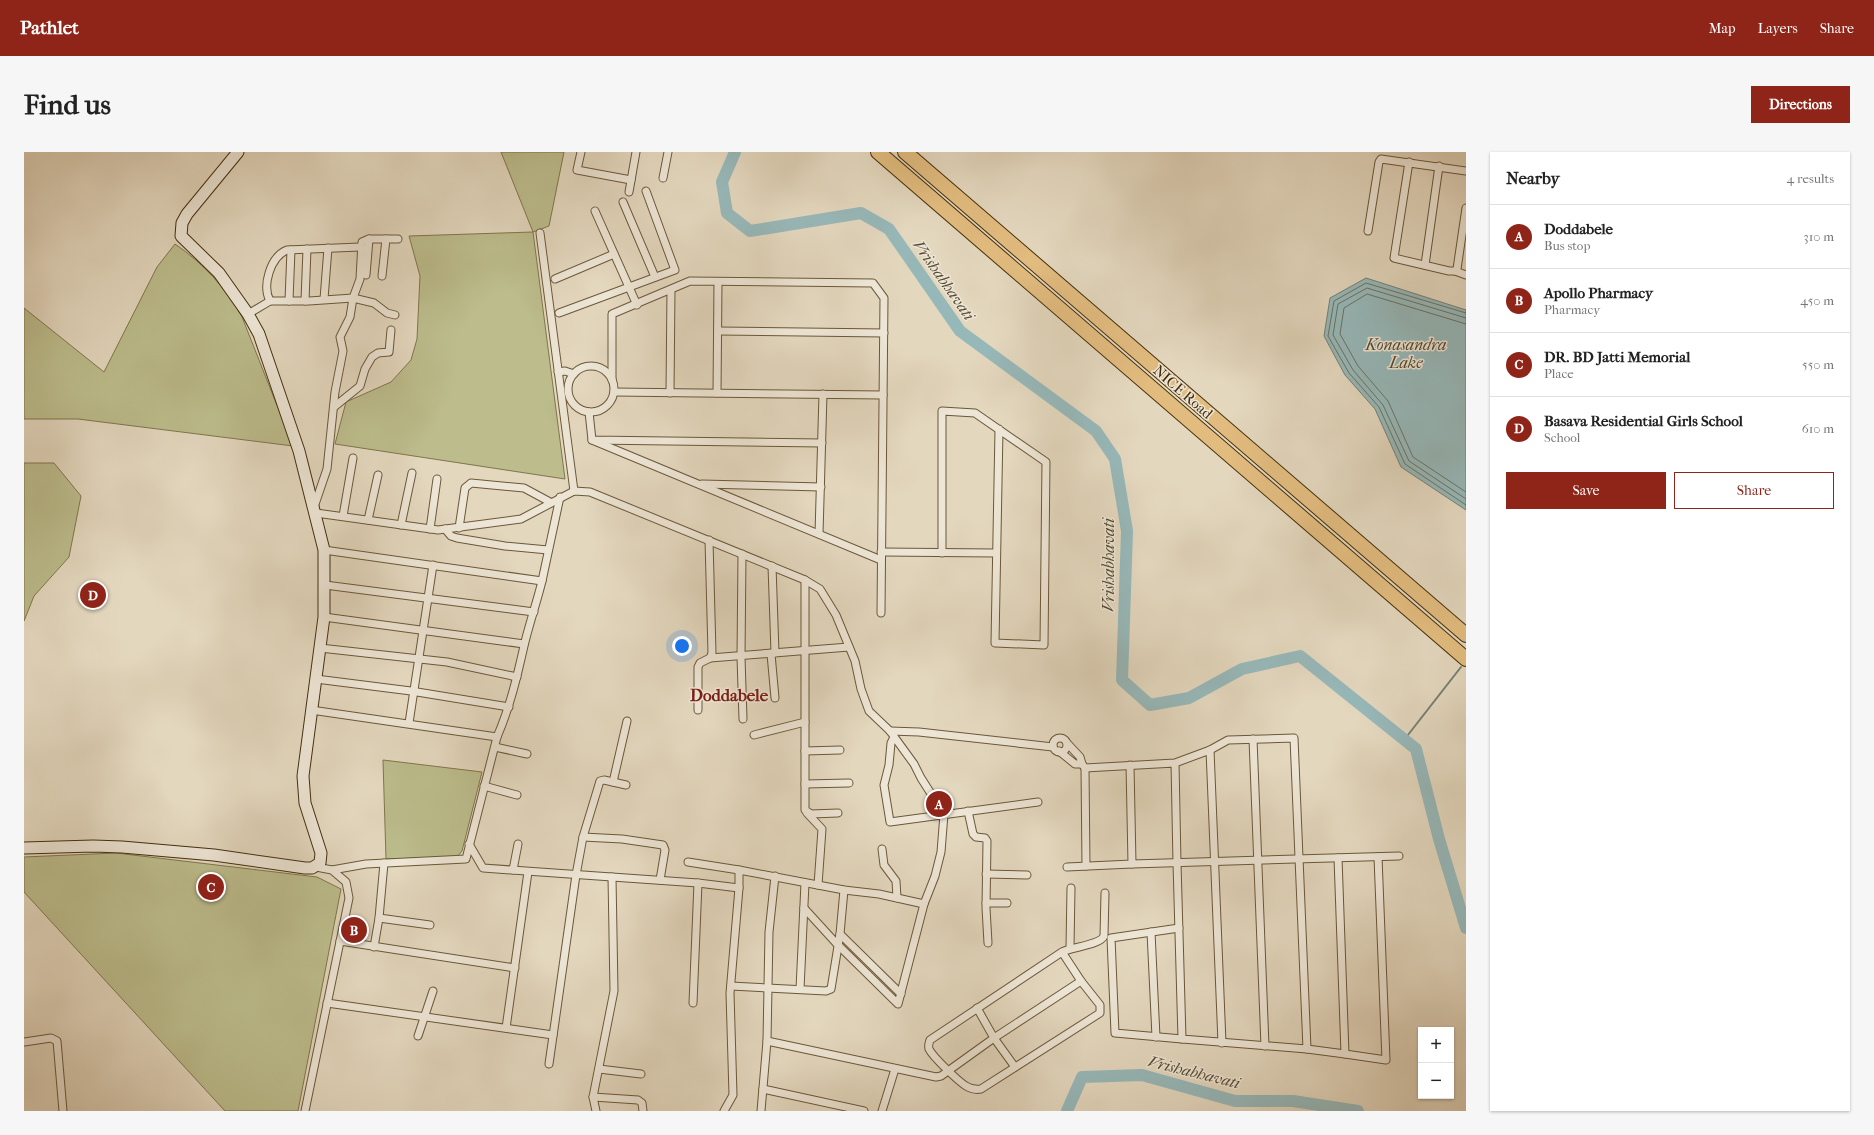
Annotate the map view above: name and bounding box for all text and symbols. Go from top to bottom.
text: Pathlet [20,17,79,39]
text: Map [1709,20,1736,37]
text: Layers [1758,20,1798,37]
text: Share [1820,20,1854,37]
button: Directions [1751,86,1850,123]
text: Find us [24,88,111,121]
text: Nearby [1506,168,1560,188]
text: 4 results [1787,171,1834,186]
text: Doddabele [1544,220,1613,238]
text: A [1515,229,1523,244]
text: 310 m [1803,229,1834,244]
water label: Vrishabhavati [909,236,979,325]
text: Bus stop [1544,238,1590,253]
text: Apollo Pharmacy [1544,284,1653,302]
text: B [1515,293,1523,308]
text: 450 m [1800,293,1834,308]
text: Pharmacy [1544,302,1600,317]
water label: Konasandra Lake [1365,335,1446,372]
text: DR. BD Jatti Memorial [1544,348,1690,366]
text: C [1515,357,1523,372]
text: 550 m [1802,357,1834,372]
street label: NICE Road [1150,361,1217,423]
text: Place [1544,366,1574,381]
text: Basava Residential Girls School [1544,412,1743,430]
text: D [1514,421,1524,436]
text: 610 m [1802,421,1834,436]
text: School [1544,430,1580,445]
button: Save [1506,472,1666,509]
button: Share [1674,472,1834,509]
water label: Vrishabhavati [1099,517,1118,612]
pin: D [80,580,106,610]
your location [672,636,692,656]
district label: Doddabele [690,685,769,705]
pin: A [926,789,952,819]
pin: C [198,872,224,902]
pin: B [341,915,367,945]
map controls [1418,1027,1454,1099]
button: + [1418,1027,1454,1063]
water label: Vrishabhavati [1146,1051,1243,1093]
button: − [1418,1063,1454,1099]

